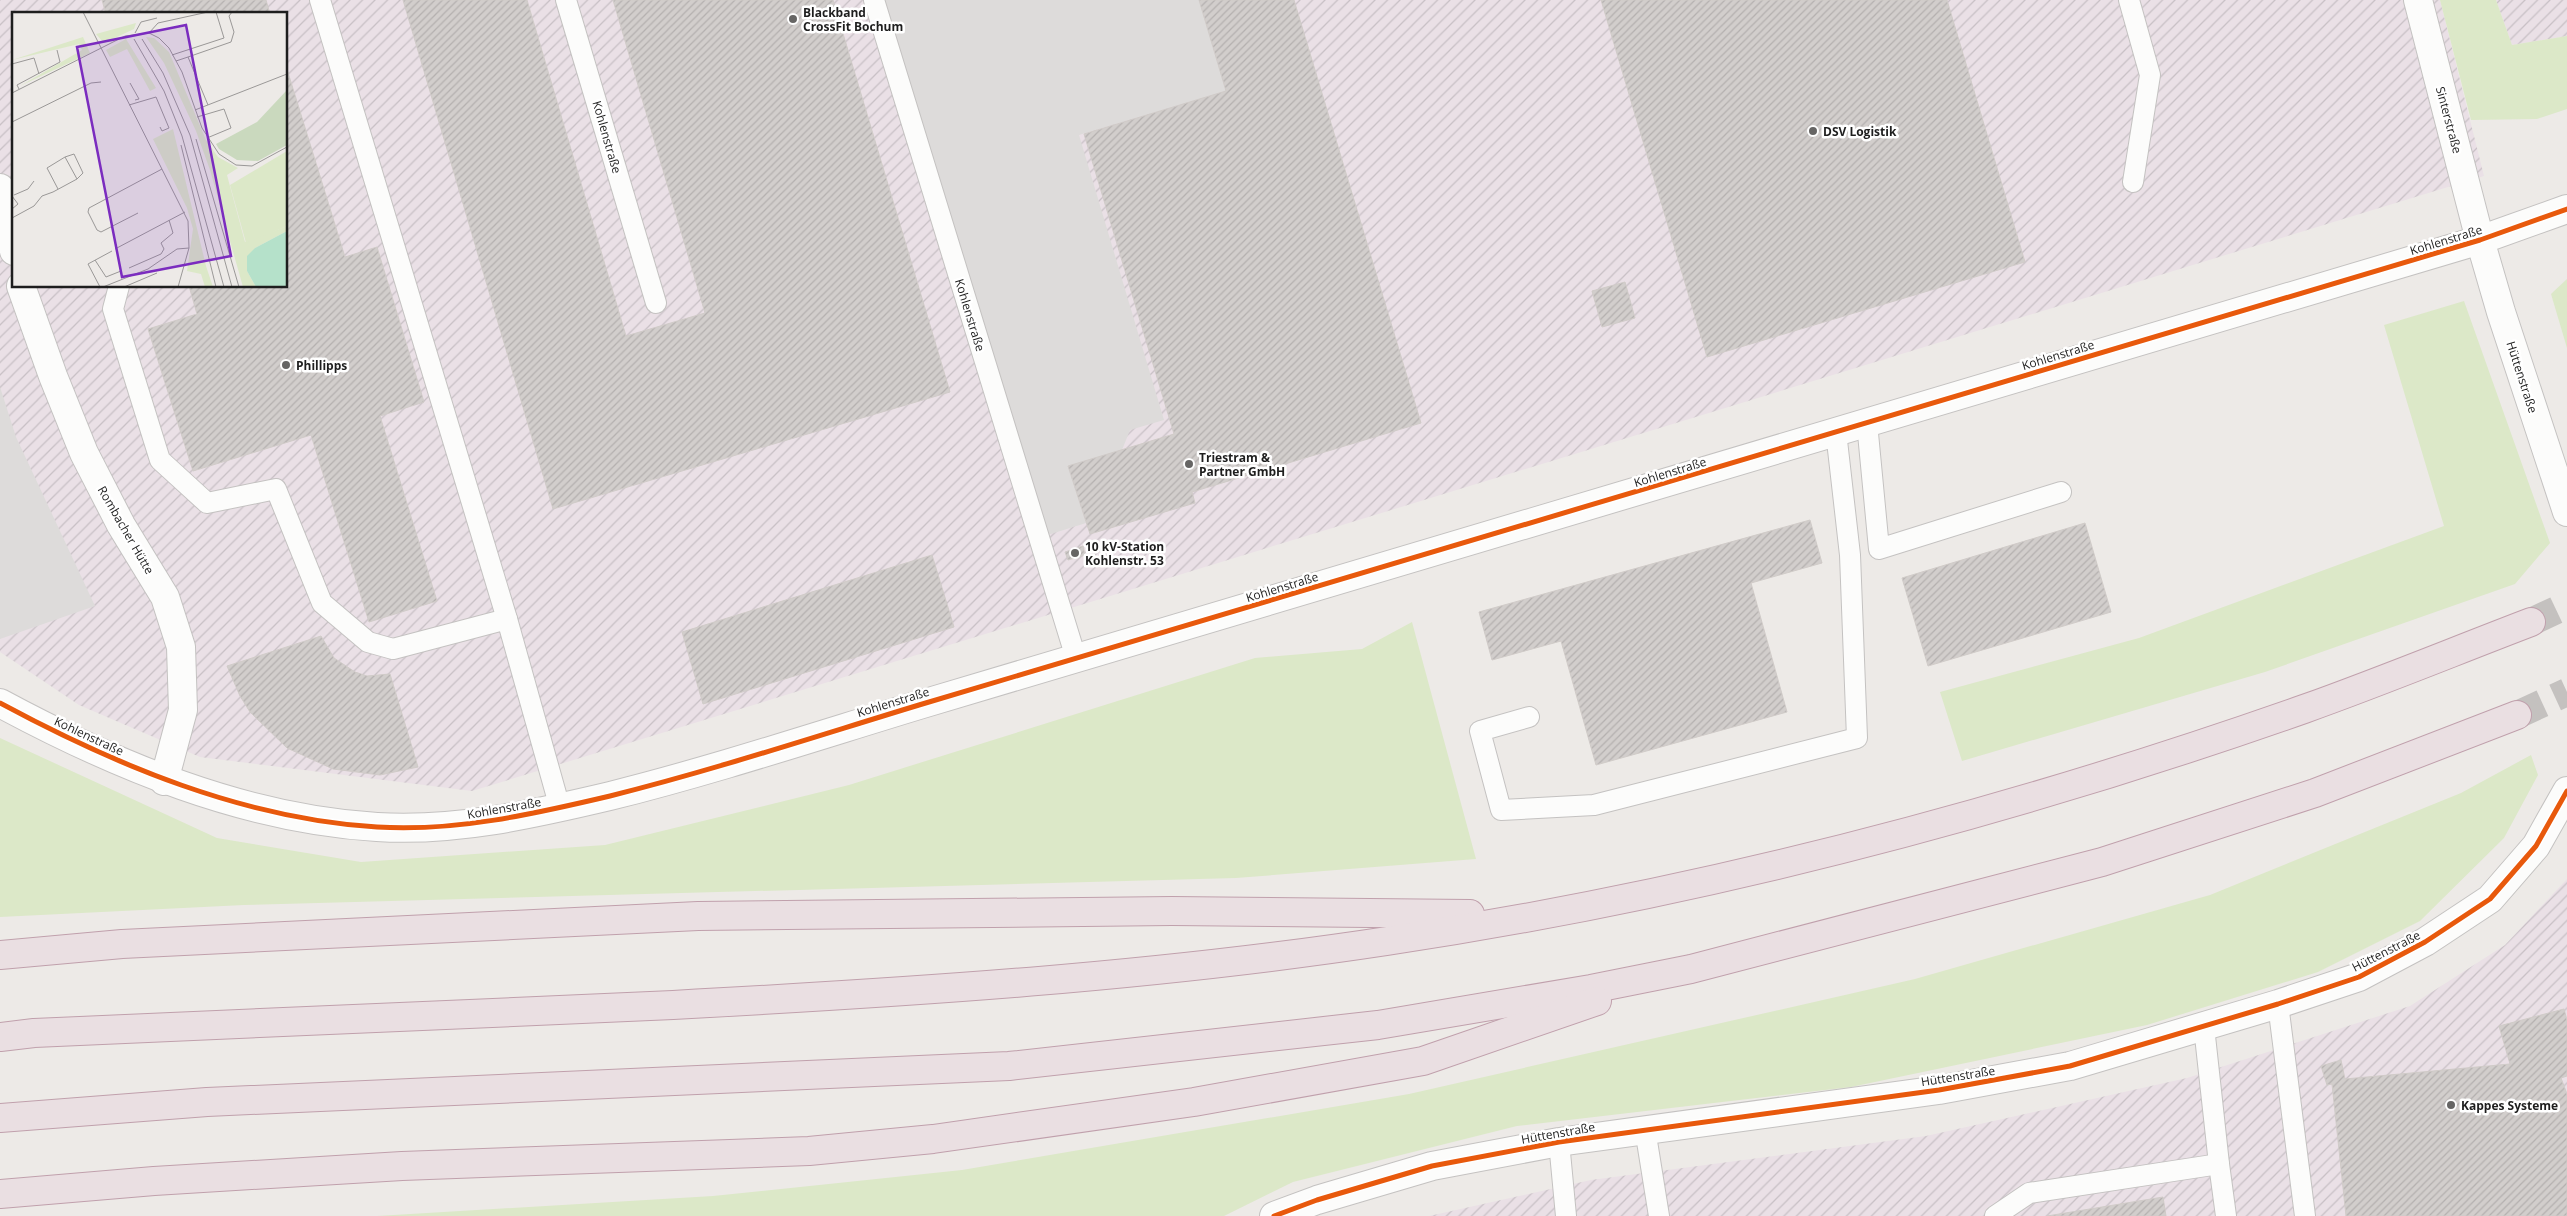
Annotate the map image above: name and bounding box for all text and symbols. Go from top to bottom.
place label: Blackband CrossFit Bochum [803,4,903,35]
inset map [12,12,288,288]
marker: Blackband CrossFit Bochum [787,13,799,25]
street label: Sinterstraße [2432,85,2466,156]
street label: Kohlenstraße [589,99,626,176]
place label: DSV Logistik [1823,123,1897,140]
marker: DSV Logistik [1807,125,1819,137]
street label: Kohlenstraße [2408,221,2485,259]
street label: Kohlenstraße [951,277,989,354]
street label: Kohlenstraße [2020,336,2097,374]
street label: Hüttenstraße [2502,339,2542,415]
place label: Phillipps [296,357,347,374]
marker: Phillipps [280,359,292,371]
place label: Triestram & Partner GmbH [1199,449,1285,480]
street label: Kohlenstraße [1632,453,1709,491]
marker: Triestram & Partner GmbH [1183,458,1195,470]
street label: Rombacher Hütte [94,483,158,577]
place label: 10 kV-Station Kohlenstr. 53 [1085,538,1164,569]
marker: 10 kV-Station Kohlenstr. 53 [1069,547,1081,559]
street label: Kohlenstraße [1244,568,1321,606]
street label: Kohlenstraße [855,683,932,721]
street label: Kohlenstraße [51,712,127,760]
street label: Kohlenstraße [466,793,543,823]
street label: Hüttenstraße [2349,926,2423,976]
street label: Hüttenstraße [1920,1062,1996,1090]
place label: Kappes Systeme [2461,1097,2558,1114]
marker: Kappes Systeme [2445,1099,2457,1111]
street label: Hüttenstraße [1520,1118,1596,1148]

